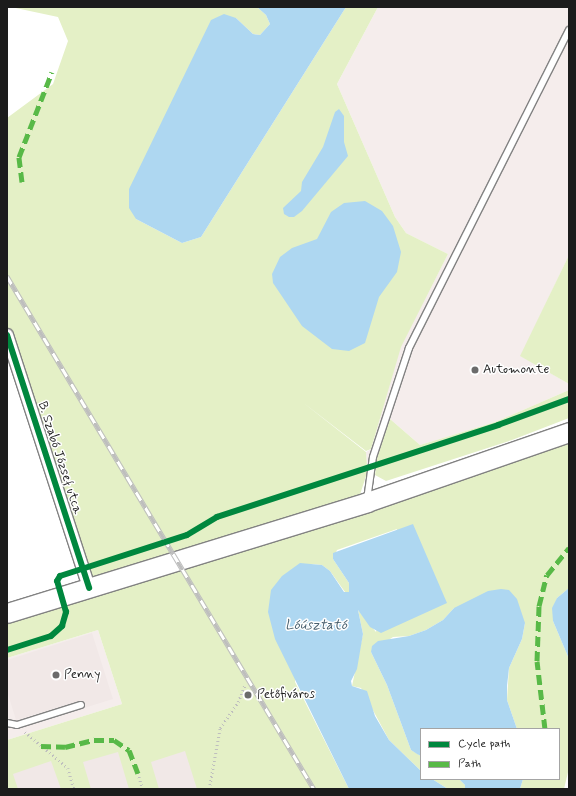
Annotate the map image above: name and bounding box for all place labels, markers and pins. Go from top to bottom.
place label: Automonte [483,362,549,378]
marker: Automonte [470,365,480,375]
place label: Penny [64,667,100,683]
marker: Penny [51,670,61,680]
place label: Petőfiváros [257,687,315,703]
marker: Petőfiváros [242,689,254,701]

